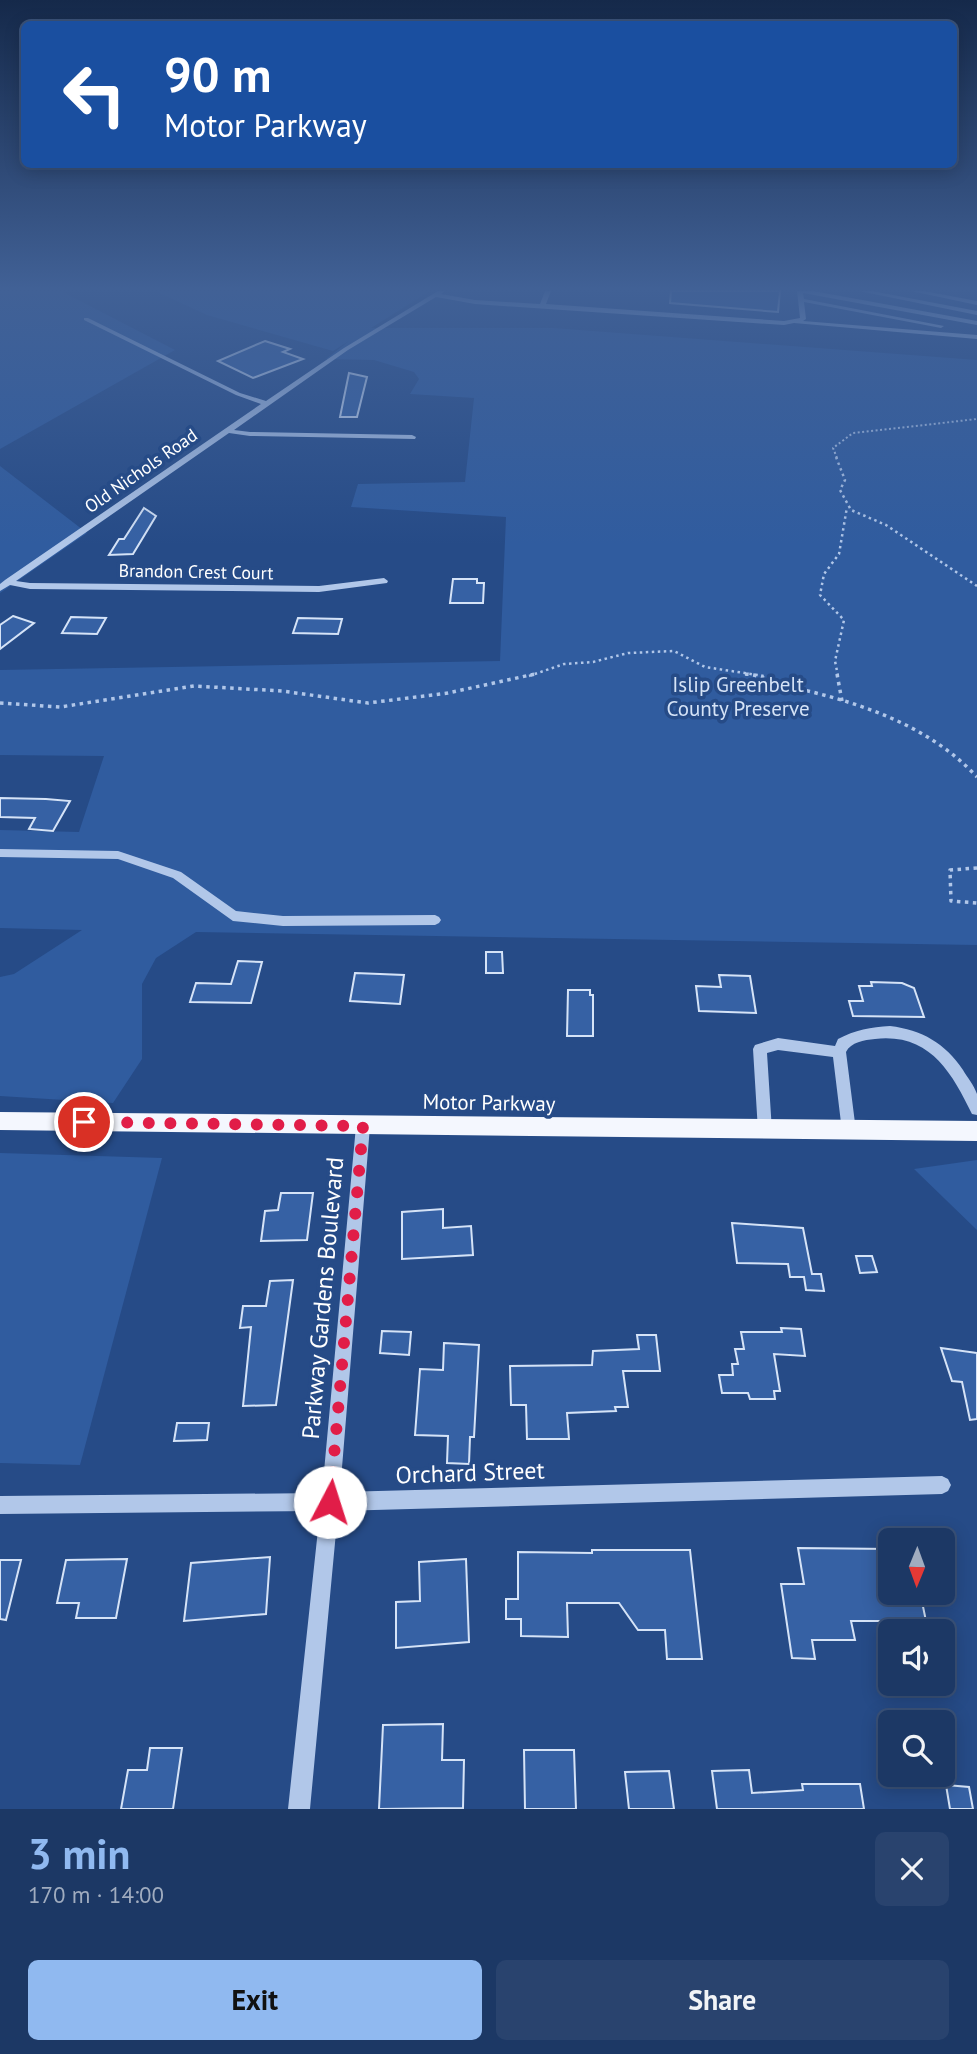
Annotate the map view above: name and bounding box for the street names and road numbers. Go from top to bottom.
street label: Old Nichols Road [80,423,202,518]
street label: Brandon Crest Court [118,559,274,584]
street label: Motor Parkway [422,1088,556,1117]
street label: Parkway Gardens Boulevard [295,1156,350,1440]
street label: Orchard Street [395,1454,545,1491]

